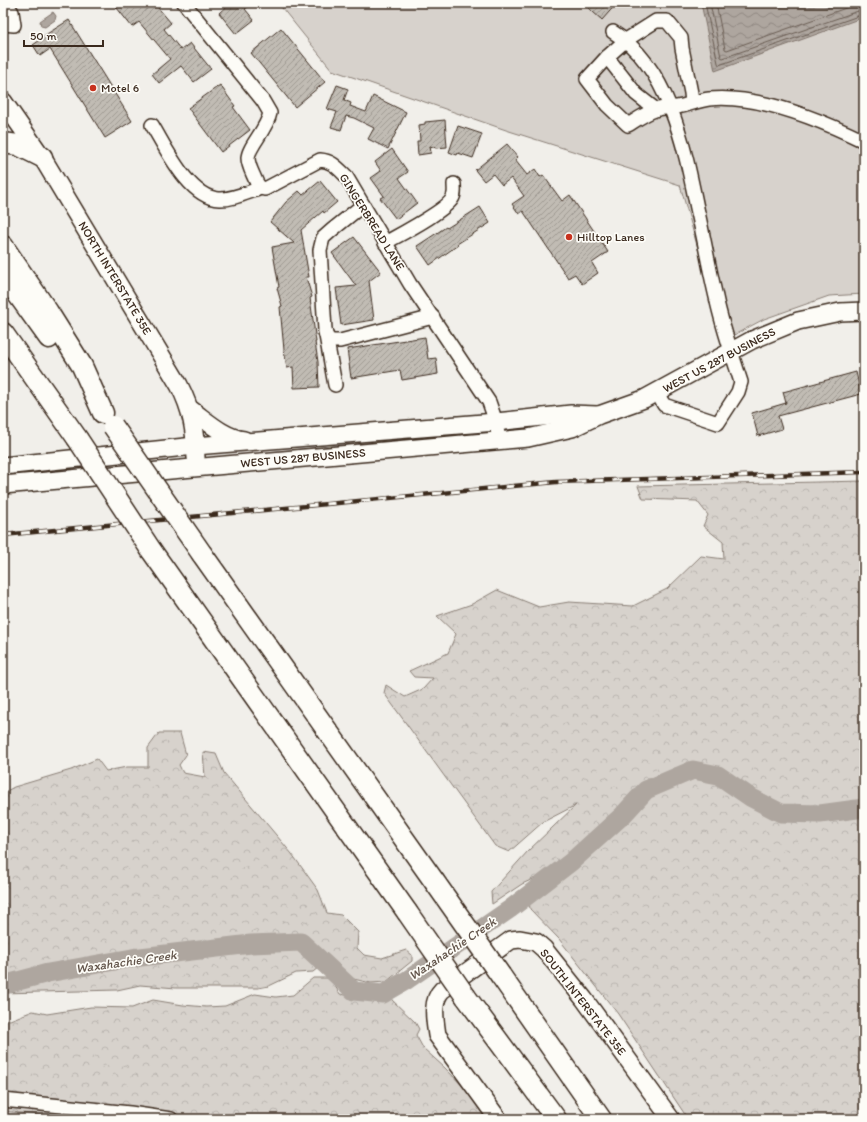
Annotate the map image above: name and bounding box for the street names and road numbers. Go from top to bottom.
street label: GINGERBREAD LANE [337,171,408,273]
street label: NORTH INTERSTATE 35E [76,219,155,338]
street label: WEST US 287 BUSINESS [660,324,778,396]
street label: WEST US 287 BUSINESS [240,446,366,470]
street label: SOUTH INTERSTATE 35E [537,946,629,1058]

